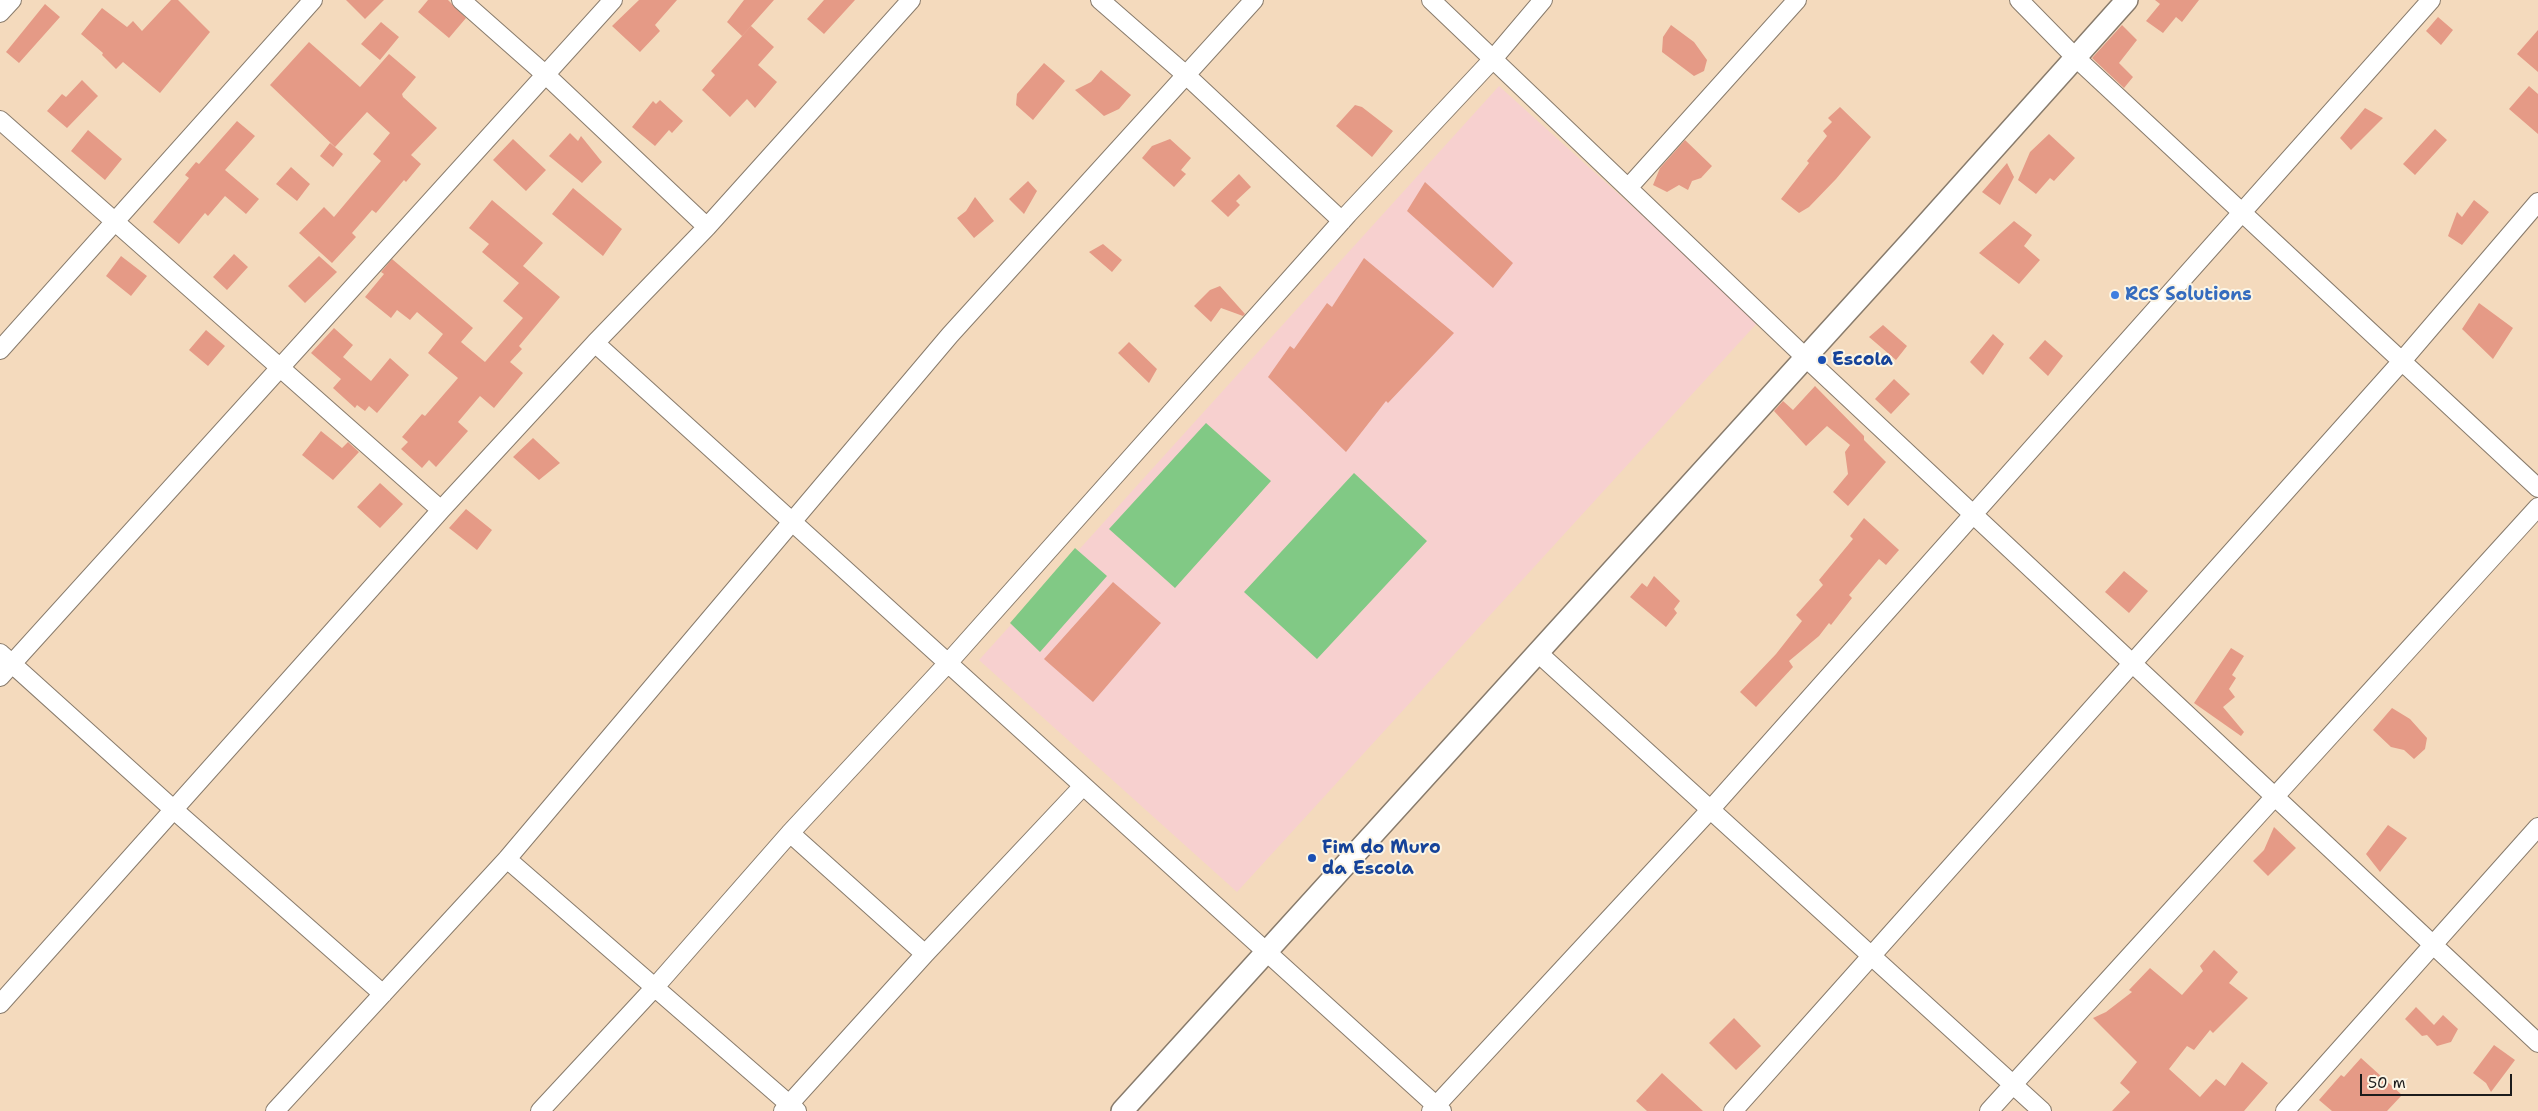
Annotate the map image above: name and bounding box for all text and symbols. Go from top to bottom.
place label: RCS Solutions [2125,284,2252,306]
marker: RCS Solutions [2109,289,2121,301]
place label: Escola [1832,349,1893,371]
marker: Escola [1816,354,1828,366]
place label: Fim do Muro da Escola [1322,837,1441,880]
marker: Fim do Muro da Escola [1306,852,1318,864]
scale bar [2363,1064,2516,1096]
text: 50 m [2368,1073,2406,1093]

